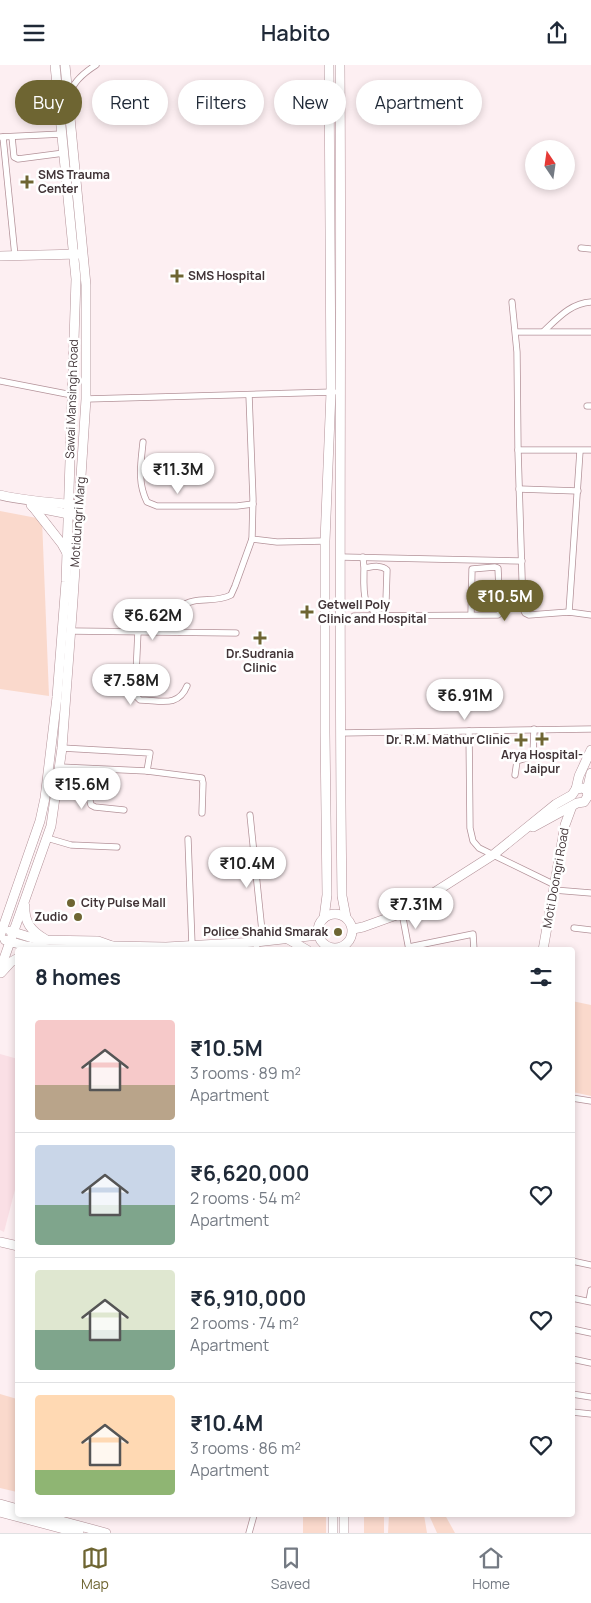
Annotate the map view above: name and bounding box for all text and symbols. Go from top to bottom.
text: Habito [261,18,330,48]
icon: menu [20,19,48,47]
icon: share [543,19,571,47]
chip: Buy [15,80,82,125]
chip: Rent [92,80,168,125]
chip: Filters [178,80,264,125]
chip: New [274,80,346,125]
chip: Apartment [356,80,482,125]
north arrow [525,140,575,190]
map controls [525,140,575,190]
place label: SMS Trauma Center [38,166,110,197]
marker: SMS Trauma Center [20,175,34,189]
place label: SMS Hospital [188,267,265,284]
marker: SMS Hospital [170,269,184,283]
street label: Sawai Mansingh Road [61,339,82,459]
pin: ₹11.3M [137,453,219,495]
text: ₹11.3M [152,458,204,480]
street label: Motidungri Marg [66,476,89,568]
pin: ₹10.5M [464,579,546,622]
text: ₹10.5M [477,585,533,607]
place label: Getwell Poly Clinic and Hospital [318,596,427,627]
pin: ₹6.62M [112,599,194,641]
text: ₹6.62M [124,604,182,626]
marker: Getwell Poly Clinic and Hospital [300,605,314,619]
marker: Dr.Sudrania Clinic [253,631,267,645]
place label: Dr.Sudrania Clinic [226,645,294,676]
pin: ₹7.58M [90,663,172,706]
text: ₹7.58M [103,669,159,691]
pin: ₹6.91M [424,679,506,721]
text: ₹6.91M [437,684,493,706]
place label: Dr. R.M. Mathur Clinic [386,731,510,748]
marker: Arya Hospital- Jaipur [535,732,549,746]
marker: Dr. R.M. Mathur Clinic [514,733,528,747]
place label: Arya Hospital- Jaipur [501,746,583,777]
pin: ₹15.6M [41,767,123,810]
text: ₹15.6M [55,773,109,795]
street label: Moti Doongri Road [538,826,573,929]
pin: ₹10.4M [206,847,288,889]
text: ₹10.4M [219,852,275,874]
pin: ₹7.31M [375,887,457,930]
text: ₹7.31M [389,893,443,915]
place label: City Pulse Mall [81,894,166,911]
marker: City Pulse Mall [65,897,77,909]
place label: Zudio [34,908,68,925]
marker: Zudio [72,911,84,923]
place label: Police Shahid Smarak [203,923,329,940]
marker: Police Shahid Smarak [332,926,344,938]
text: 8 homes [35,963,121,991]
icon: filters [527,963,555,991]
text: ₹10.5M [190,1034,263,1062]
icon: home [75,1040,135,1100]
icon: heart [527,1056,555,1084]
text: 3 rooms · 89 m² [190,1062,301,1084]
text: Apartment [190,1084,269,1106]
text: ₹6,620,000 [190,1159,310,1187]
icon: home [75,1165,135,1225]
icon: heart [527,1181,555,1209]
text: 2 rooms · 54 m² [190,1187,301,1209]
text: Apartment [190,1209,269,1231]
text: ₹6,910,000 [190,1284,306,1312]
icon: home [75,1290,135,1350]
icon: heart [527,1306,555,1334]
text: 2 rooms · 74 m² [190,1312,299,1334]
text: Apartment [190,1334,269,1356]
text: ₹10.4M [190,1409,263,1437]
icon: home [75,1415,135,1475]
icon: heart [527,1431,555,1459]
text: 3 rooms · 86 m² [190,1437,301,1459]
text: Apartment [190,1459,269,1481]
tab: Map [81,1544,109,1593]
tab: Saved [271,1544,310,1593]
tab: Home [472,1544,510,1593]

